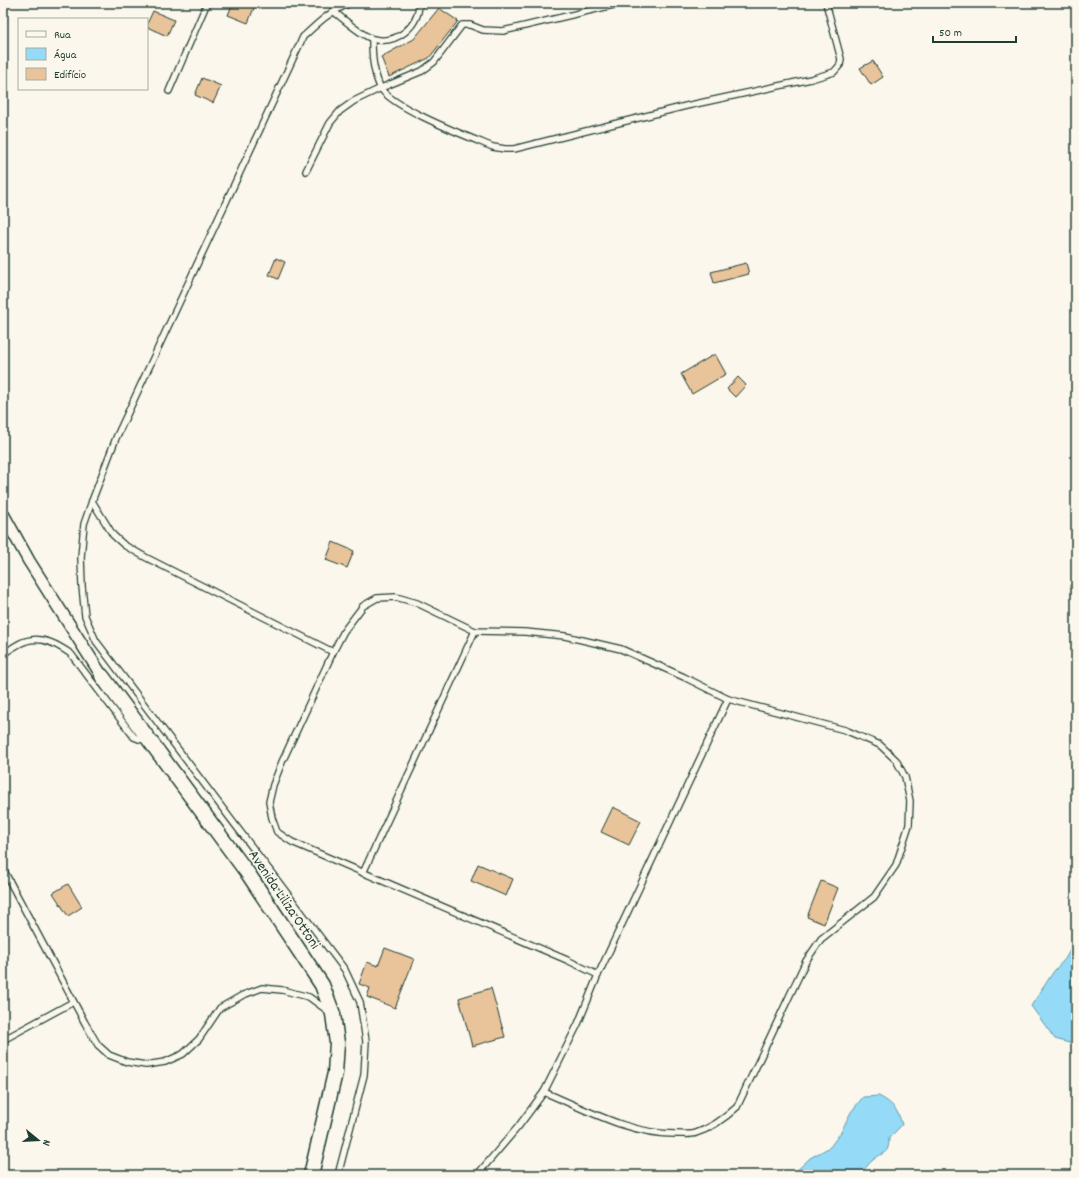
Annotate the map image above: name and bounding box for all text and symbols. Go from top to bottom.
legend [18,18,148,90]
scale bar [933,18,1016,44]
text: 50 m [939,25,962,42]
text: Rua [54,27,71,44]
text: Água [54,47,77,64]
text: Edifício [54,67,86,84]
street label: Avenida Liliza Ottoni [242,846,325,954]
north arrow [18,1120,58,1160]
text: N [37,1137,54,1148]

